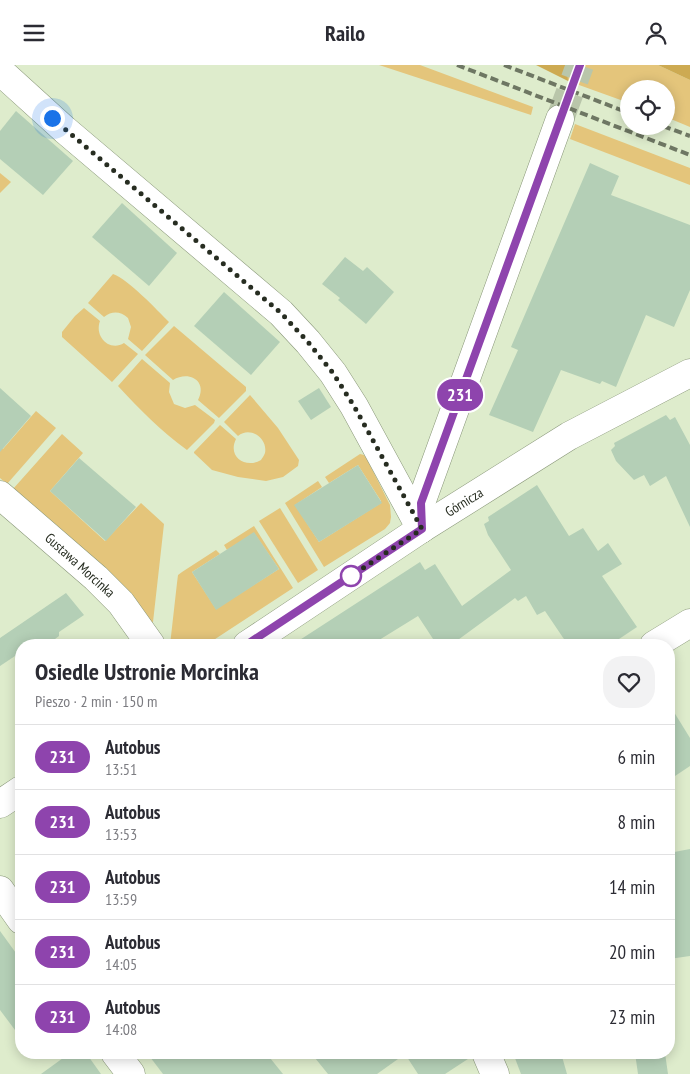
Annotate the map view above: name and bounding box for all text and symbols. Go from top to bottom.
icon: menu [20,19,48,47]
text: Railo [325,19,365,47]
icon: person [642,19,670,47]
map controls [620,80,675,135]
button: locate [620,80,675,135]
your location [40,106,65,131]
line badge: 231 [431,379,489,411]
text: 231 [447,383,473,406]
street label: Górnicza [442,483,486,521]
street label: Gustawa Morcinka [41,529,119,601]
unlabelled marker [340,565,362,587]
text: Osiedle Ustronie Morcinka [35,656,259,687]
button: heart [603,656,655,708]
text: Pieszo · 2 min · 150 m [35,691,157,711]
text: Autobus [105,735,161,759]
text: 231 [50,745,75,768]
text: 6 min [618,745,655,769]
text: 13:51 [105,759,137,779]
text: Autobus [105,800,161,824]
text: 231 [50,810,75,833]
text: 8 min [618,810,655,834]
text: 13:53 [105,824,137,844]
text: Autobus [105,865,161,889]
text: 231 [50,875,75,898]
text: 14 min [609,875,655,899]
text: 13:59 [105,889,137,909]
text: Autobus [105,930,161,954]
text: 231 [50,940,75,963]
text: 20 min [609,940,655,964]
text: 14:05 [105,954,137,974]
text: Autobus [105,995,161,1019]
text: 231 [50,1005,75,1028]
text: 23 min [609,1005,655,1029]
text: 14:08 [105,1019,137,1039]

